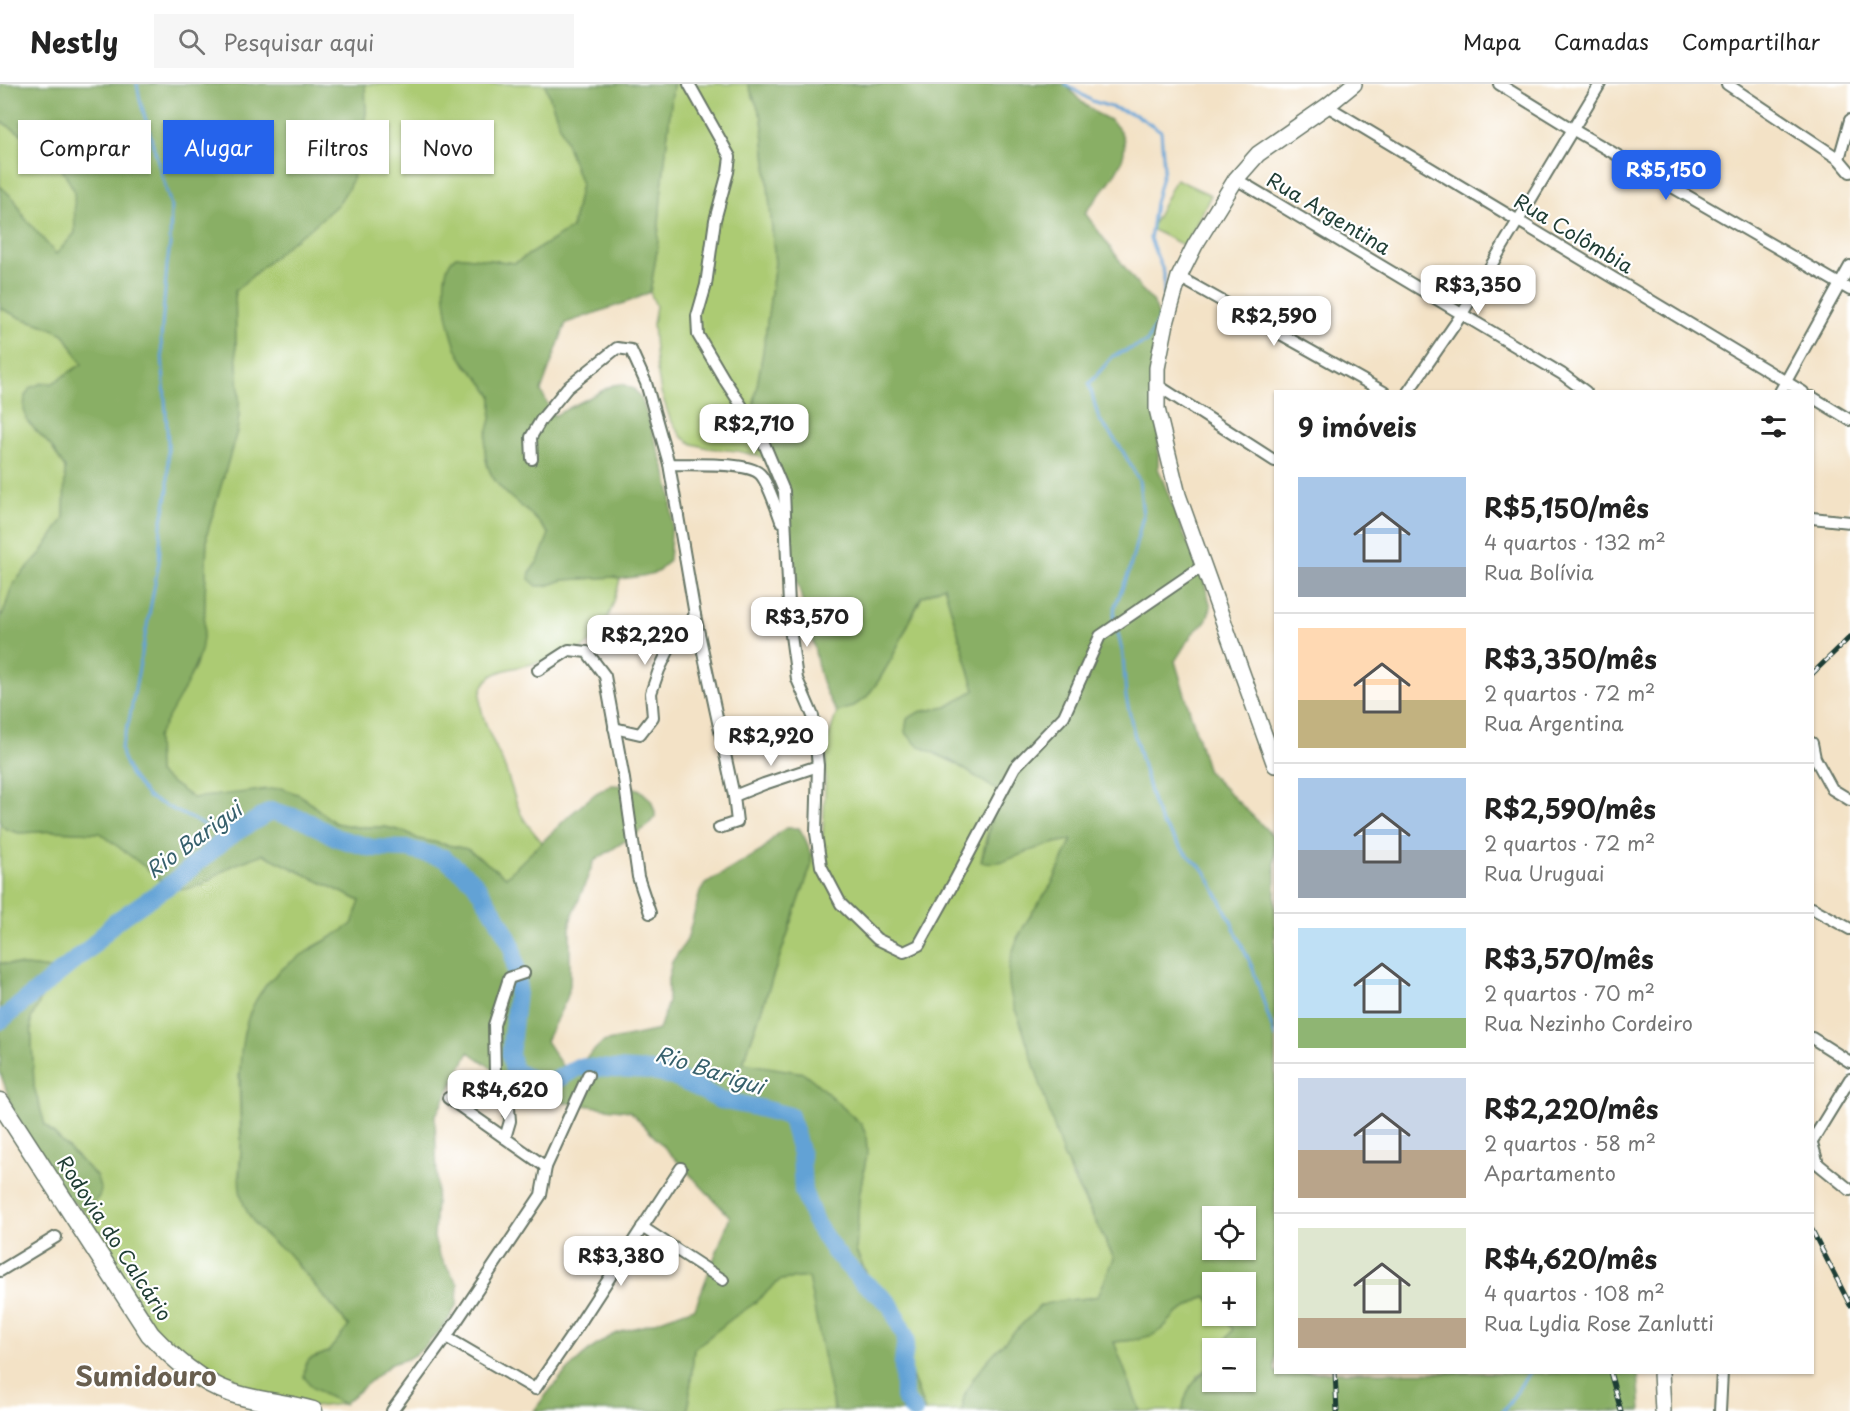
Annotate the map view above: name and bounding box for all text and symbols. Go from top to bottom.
search box [154,14,574,68]
text: Nestly [30,20,118,63]
icon: search [175,25,208,58]
text: Pesquisar aqui [223,25,374,58]
text: Mapa [1463,25,1521,57]
text: Camadas [1554,25,1649,57]
text: Compartilhar [1682,25,1820,57]
chip: Comprar [18,120,151,174]
chip: Alugar [163,120,274,174]
chip: Filtros [286,120,389,174]
chip: Novo [401,120,494,174]
pin: R$5,150 [1611,150,1721,201]
text: R$5,150 [1626,154,1706,184]
street label: Rua Argentina [1261,164,1397,262]
street label: Rua Colômbia [1509,185,1640,281]
pin: R$3,350 [1423,265,1533,316]
text: R$3,350 [1435,269,1521,299]
pin: R$2,590 [1219,296,1329,347]
text: R$2,590 [1231,300,1317,330]
pin: R$2,710 [699,404,809,455]
text: 9 imóveis [1298,407,1417,446]
text: R$2,710 [714,408,794,438]
icon: filters [1757,410,1790,443]
text: R$5,150/mês [1484,488,1649,527]
icon: home [1346,501,1418,573]
text: 4 quartos · 132 m² [1484,527,1666,557]
text: Rua Bolívia [1484,557,1594,587]
pin: R$3,570 [752,597,862,648]
text: R$3,570 [765,601,849,631]
pin: R$2,220 [590,615,700,666]
text: R$2,220 [601,619,689,649]
text: R$3,350/mês [1484,639,1657,678]
icon: home [1346,652,1418,724]
text: 2 quartos · 72 m² [1484,678,1655,708]
text: Rua Argentina [1484,708,1624,738]
pin: R$2,920 [716,716,826,767]
text: R$2,920 [728,720,814,750]
text: R$2,590/mês [1484,789,1656,828]
water label: Rio Barigui [138,791,250,885]
icon: home [1346,802,1418,874]
text: 2 quartos · 72 m² [1484,828,1655,858]
text: Rua Uruguai [1484,858,1605,888]
text: R$3,570/mês [1484,939,1654,978]
icon: home [1346,952,1418,1024]
text: 2 quartos · 70 m² [1484,978,1655,1008]
text: Rua Nezinho Cordeiro [1484,1008,1693,1038]
water label: Rio Barigui [652,1036,771,1102]
pin: R$4,620 [450,1070,560,1121]
text: R$4,620 [462,1074,548,1104]
text: R$2,220/mês [1484,1089,1659,1128]
icon: home [1346,1102,1418,1174]
text: 2 quartos · 58 m² [1484,1128,1656,1158]
street label: Rodovia do Calcário [50,1149,180,1327]
text: Apartamento [1484,1158,1616,1188]
map controls [1202,1206,1256,1392]
button: locate [1202,1206,1256,1260]
pin: R$3,380 [566,1236,676,1287]
text: R$4,620/mês [1484,1239,1657,1278]
text: R$3,380 [578,1240,664,1270]
icon: home [1346,1252,1418,1324]
button: + [1202,1272,1256,1326]
text: 4 quartos · 108 m² [1484,1278,1665,1308]
text: Rua Lydia Rose Zanlutti [1484,1308,1714,1338]
button: − [1202,1338,1256,1392]
district label: Sumidouro [75,1356,217,1395]

